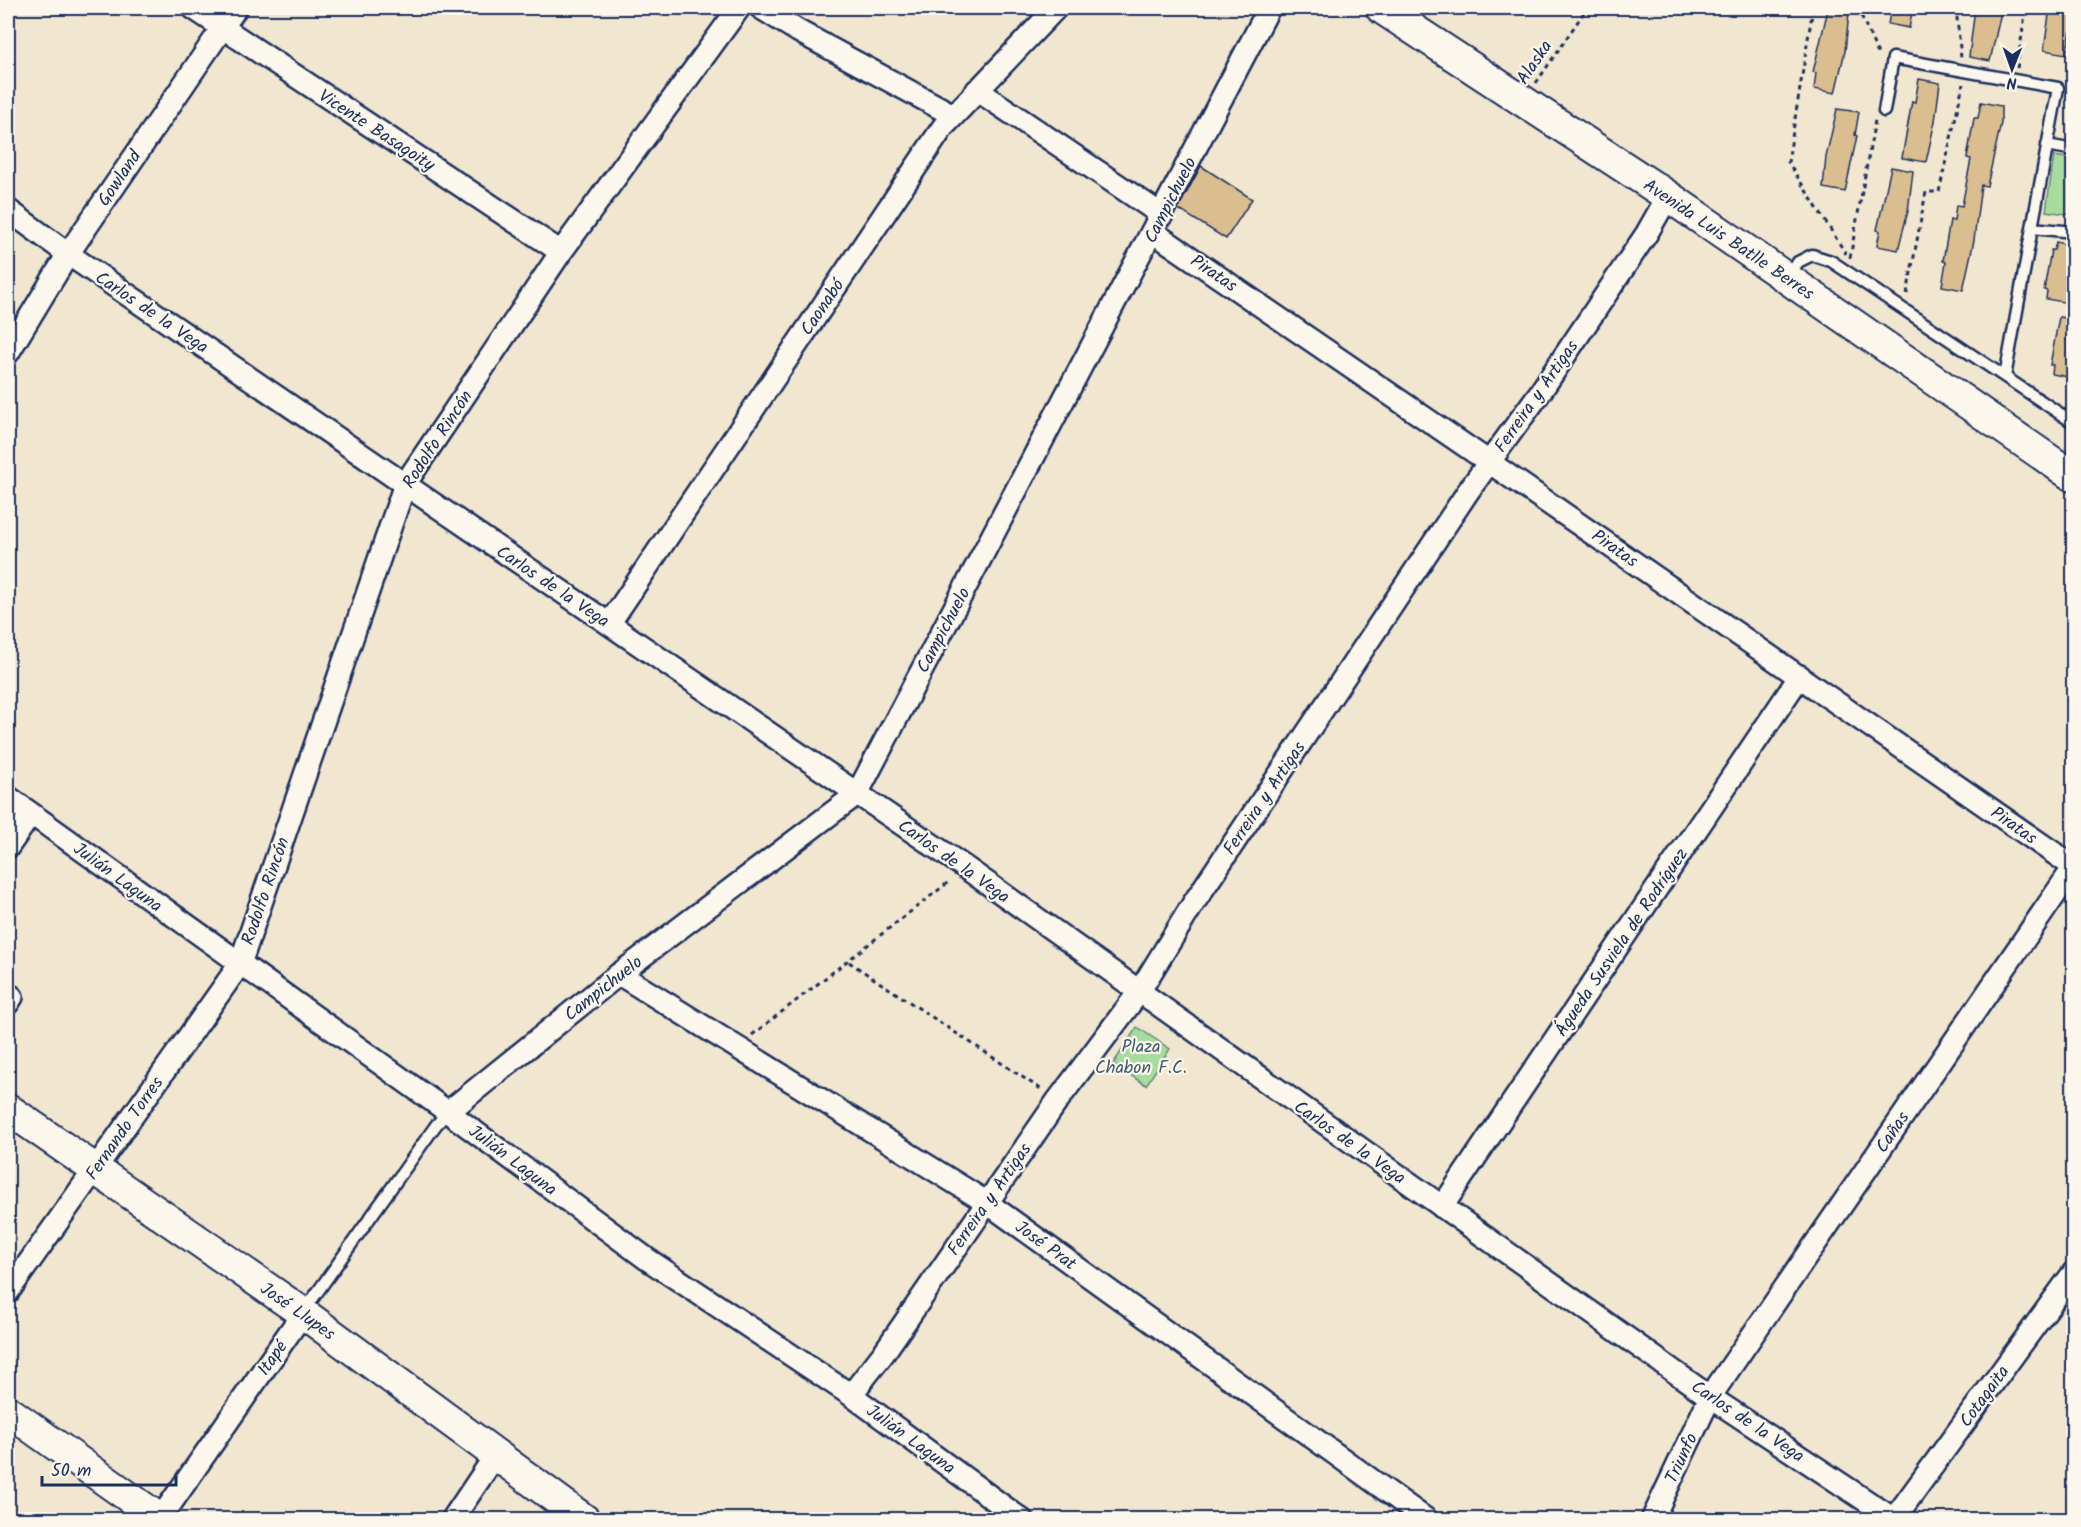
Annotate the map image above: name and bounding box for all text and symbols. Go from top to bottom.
street label: Alaska [1510,35,1561,91]
north arrow [1982,39,2042,99]
text: N [2006,70,2017,95]
street label: Vicente Basagoity [312,83,441,180]
street label: Gowland [91,144,150,213]
street label: Campichuelo [1137,152,1205,249]
street label: Avenida Luis Batlle Berres [1637,172,1820,309]
street label: Piratas [1184,248,1243,301]
street label: Carlos de la Vega [88,264,214,362]
street label: Caonabó [794,273,853,342]
street label: Ferreira y Artigas [1488,334,1587,459]
street label: Rodolfo Rincón [395,385,481,495]
street label: Piratas [1585,523,1644,576]
street label: Carlos de la Vega [489,538,615,636]
street label: Campichuelo [910,583,979,679]
street label: Ferreira y Artigas [1216,736,1314,862]
street label: Piratas [1984,800,2043,853]
street label: Carlos de la Vega [891,813,1015,912]
street label: Rodolfo Rincón [234,834,298,949]
street label: Julián Laguna [66,836,168,921]
street label: Águeda Susviela de Rodríguez [1548,843,1696,1043]
street label: Campichuelo [558,949,650,1029]
park label: Plaza Chabon F.C. [1095,1033,1187,1083]
street label: Fernando Torres [79,1071,172,1187]
street label: Carlos de la Vega [1287,1094,1411,1193]
street label: Cañas [1869,1106,1918,1160]
street label: Julián Laguna [462,1118,563,1204]
street label: Ferreira y Artigas [941,1137,1040,1262]
street label: José Prat [1008,1214,1083,1279]
street label: José Llupes [253,1276,341,1349]
street label: Itapé [251,1334,296,1383]
street label: Cotagaita [1953,1360,2018,1434]
street label: Carlos de la Vega [1684,1373,1810,1471]
street label: Julián Laguna [859,1398,961,1483]
street label: Triunfo [1658,1428,1707,1489]
scale bar [42,1449,176,1487]
text: 50 m [51,1457,91,1486]

